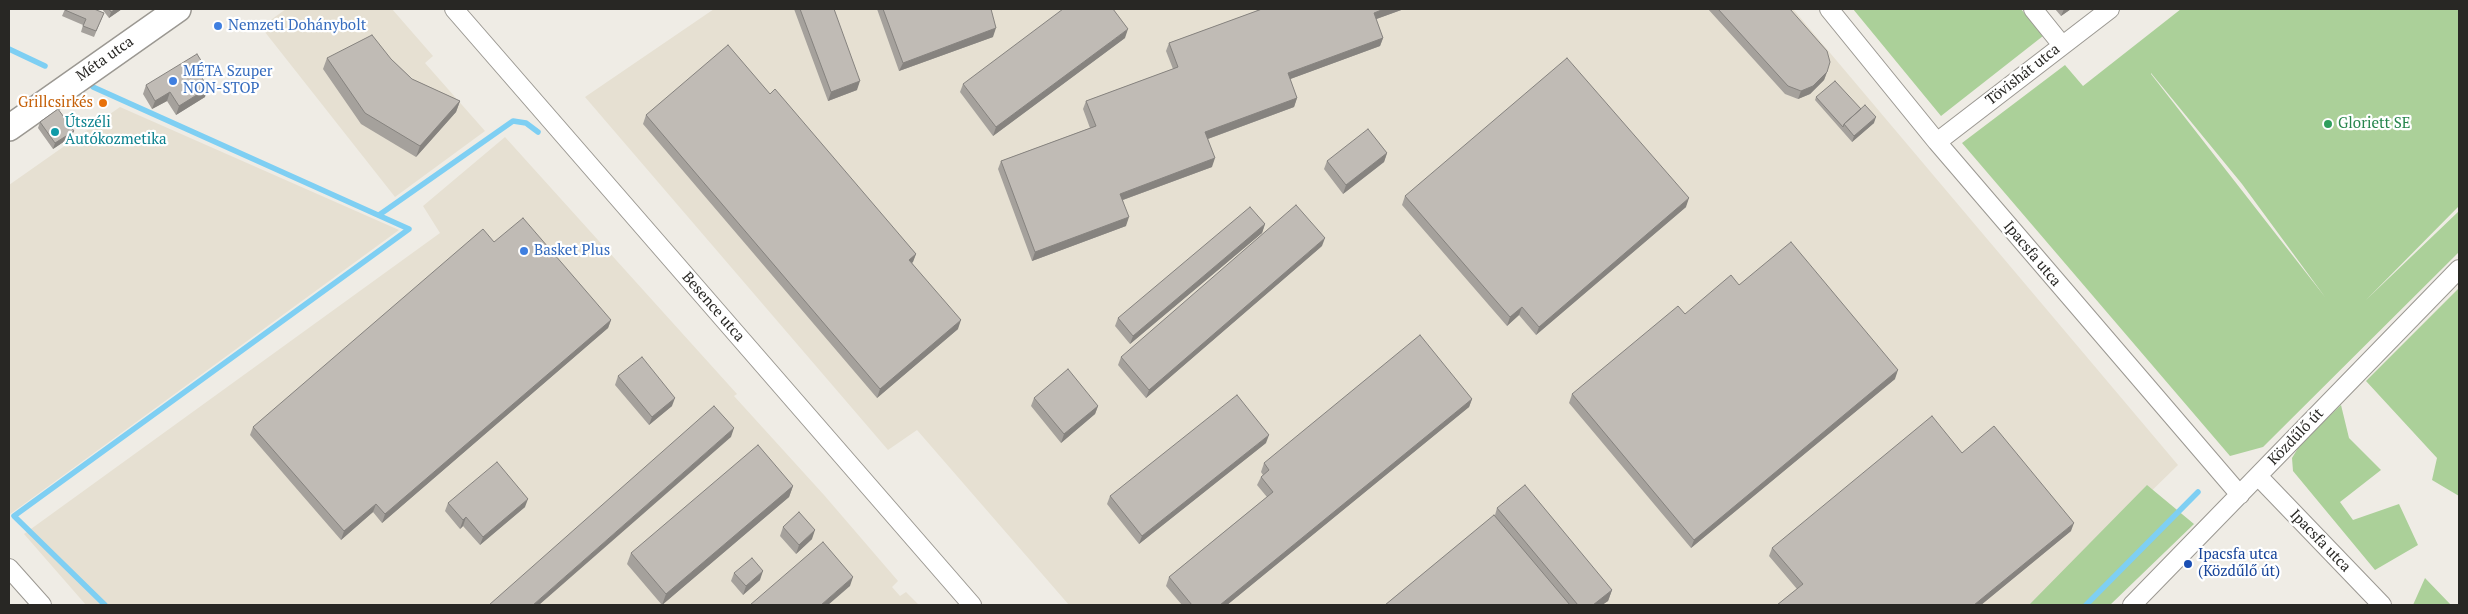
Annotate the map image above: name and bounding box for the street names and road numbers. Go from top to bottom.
street label: Méta utca [73,33,137,85]
street label: Tövishát utca [1982,40,2064,110]
street label: Ipacsfa utca [1999,218,2065,290]
street label: Besence utca [678,269,748,345]
street label: Közdűlő út [2265,405,2327,469]
street label: Ipacsfa utca [2286,506,2354,576]

